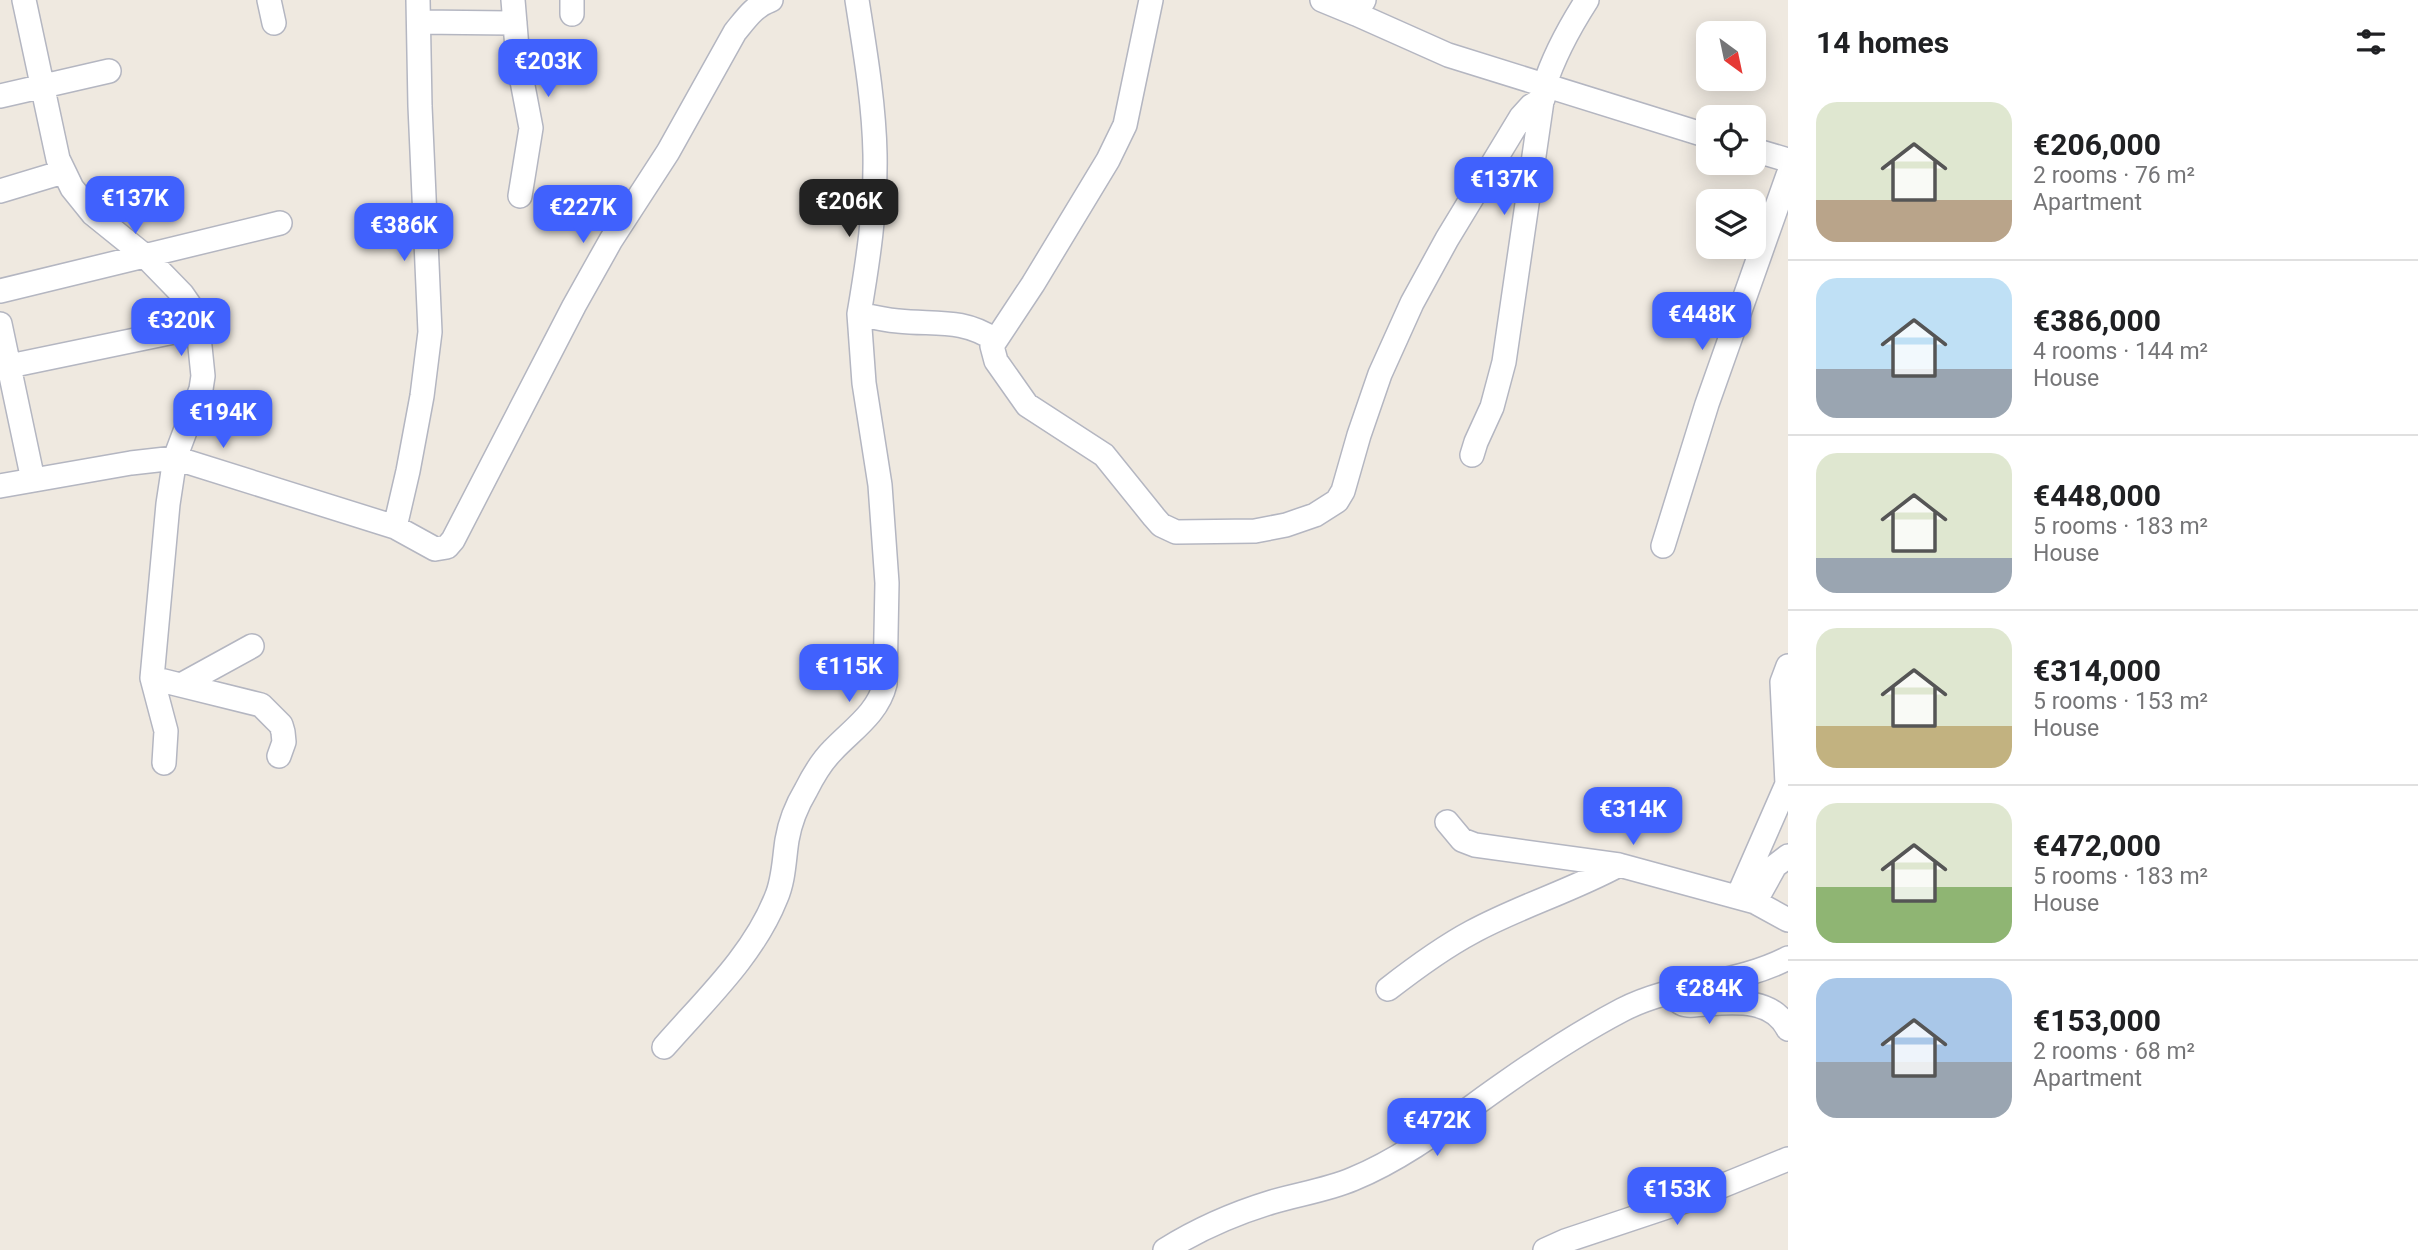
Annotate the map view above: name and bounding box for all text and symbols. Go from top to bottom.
north arrow [1696,21,1766,91]
map controls [1696,21,1766,259]
icon: filters [2352,23,2390,61]
text: 14 homes [1816,25,1949,60]
pin: €203K [499,40,597,99]
text: €203K [514,48,582,75]
button: locate [1696,105,1766,175]
text: €206,000 [2033,127,2161,162]
icon: home [1872,130,1956,214]
pin: €137K [1455,158,1553,217]
text: 2 rooms · 76 m² [2033,162,2195,189]
text: €137K [1470,166,1538,193]
pin: €137K [86,176,184,236]
pin: €206K [800,180,898,239]
text: €137K [101,185,169,212]
pin: €227K [534,186,632,245]
text: €206K [815,188,883,215]
button: layers [1696,189,1766,259]
text: Apartment [2033,189,2142,216]
text: €227K [549,194,617,221]
pin: €386K [355,204,453,263]
text: €386K [370,212,438,239]
pin: €448K [1653,292,1751,352]
pin: €320K [132,298,230,358]
text: €448K [1668,301,1736,328]
text: €386,000 [2033,303,2161,338]
icon: home [1872,306,1956,390]
text: €320K [147,307,215,334]
text: 4 rooms · 144 m² [2033,338,2208,365]
text: House [2033,365,2099,392]
pin: €194K [174,391,272,450]
text: €194K [189,399,257,426]
text: €448,000 [2033,478,2161,513]
icon: home [1872,481,1956,565]
text: 5 rooms · 183 m² [2033,513,2208,540]
text: House [2033,540,2099,567]
pin: €115K [800,644,898,704]
text: €115K [815,653,883,680]
text: €314,000 [2033,653,2161,688]
icon: home [1872,656,1956,740]
text: 5 rooms · 153 m² [2033,688,2208,715]
text: House [2033,715,2099,742]
pin: €314K [1584,788,1682,847]
text: €314K [1599,796,1667,823]
text: €472,000 [2033,828,2161,863]
icon: home [1872,831,1956,915]
text: 5 rooms · 183 m² [2033,863,2208,890]
text: House [2033,890,2099,917]
pin: €284K [1660,967,1758,1026]
text: €284K [1675,975,1743,1002]
text: €153,000 [2033,1003,2161,1038]
icon: home [1872,1006,1956,1090]
text: 2 rooms · 68 m² [2033,1038,2195,1065]
text: Apartment [2033,1065,2142,1092]
pin: €472K [1388,1098,1486,1158]
text: €472K [1403,1107,1471,1134]
pin: €153K [1628,1168,1726,1227]
text: €153K [1643,1176,1711,1203]

